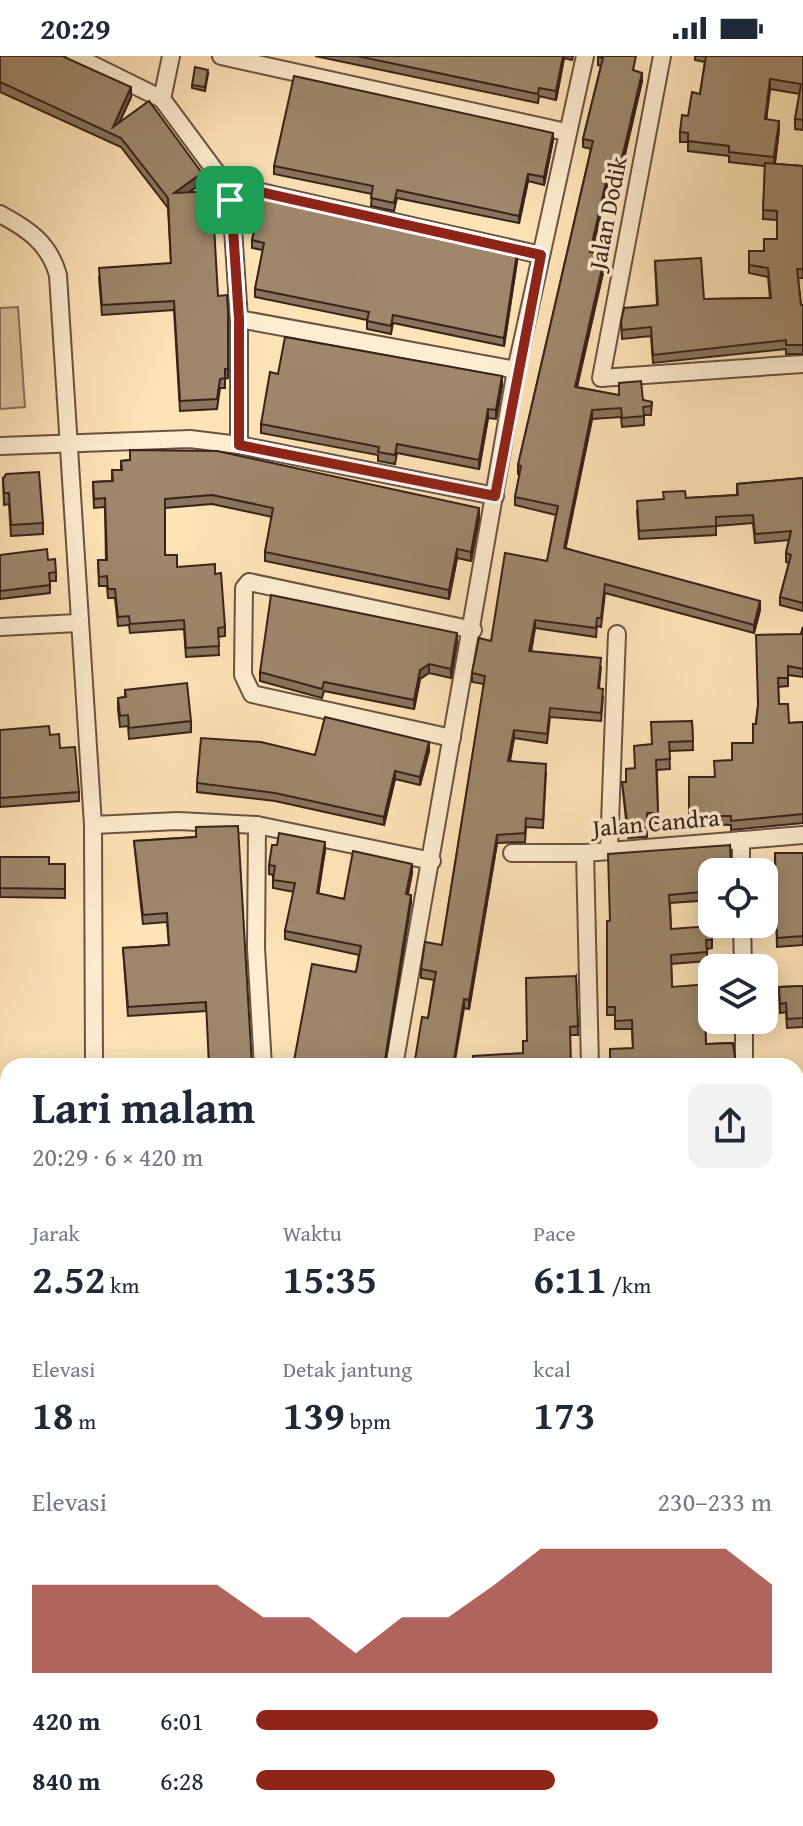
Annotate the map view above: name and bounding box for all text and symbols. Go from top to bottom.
text: 20:29 [40,6,111,50]
street label: Jalan Dodik [579,153,636,275]
pin [196,166,264,234]
icon: arrive [208,178,252,222]
street label: Jalan Candra [588,799,722,846]
map controls [698,858,778,1034]
button: locate [698,858,778,938]
button: layers [698,954,778,1034]
text: Lari malam [32,1075,255,1139]
button: share [688,1084,772,1168]
text: 20:29 · 6 × 420 m [32,1137,203,1176]
text: Jarak [32,1217,80,1249]
text: Waktu [283,1217,342,1249]
text: Pace [533,1217,576,1249]
text: 2.52 [32,1249,105,1308]
text: 15:35 [283,1249,377,1308]
text: 6:11 [533,1249,607,1308]
text: km [105,1269,139,1301]
text: /km [607,1269,651,1301]
text: Elevasi [32,1353,95,1385]
text: Detak jantung [283,1353,412,1385]
text: kcal [533,1353,571,1385]
text: 18 [32,1385,73,1444]
text: 139 [283,1385,345,1444]
text: 173 [533,1385,596,1444]
text: m [73,1405,96,1437]
text: bpm [345,1405,391,1437]
text: Elevasi [32,1482,107,1521]
text: 230–233 m [658,1482,772,1521]
text: 420 m [32,1701,100,1740]
text: 6:01 [160,1701,204,1740]
text: 840 m [32,1761,100,1800]
text: 6:28 [160,1761,204,1800]

